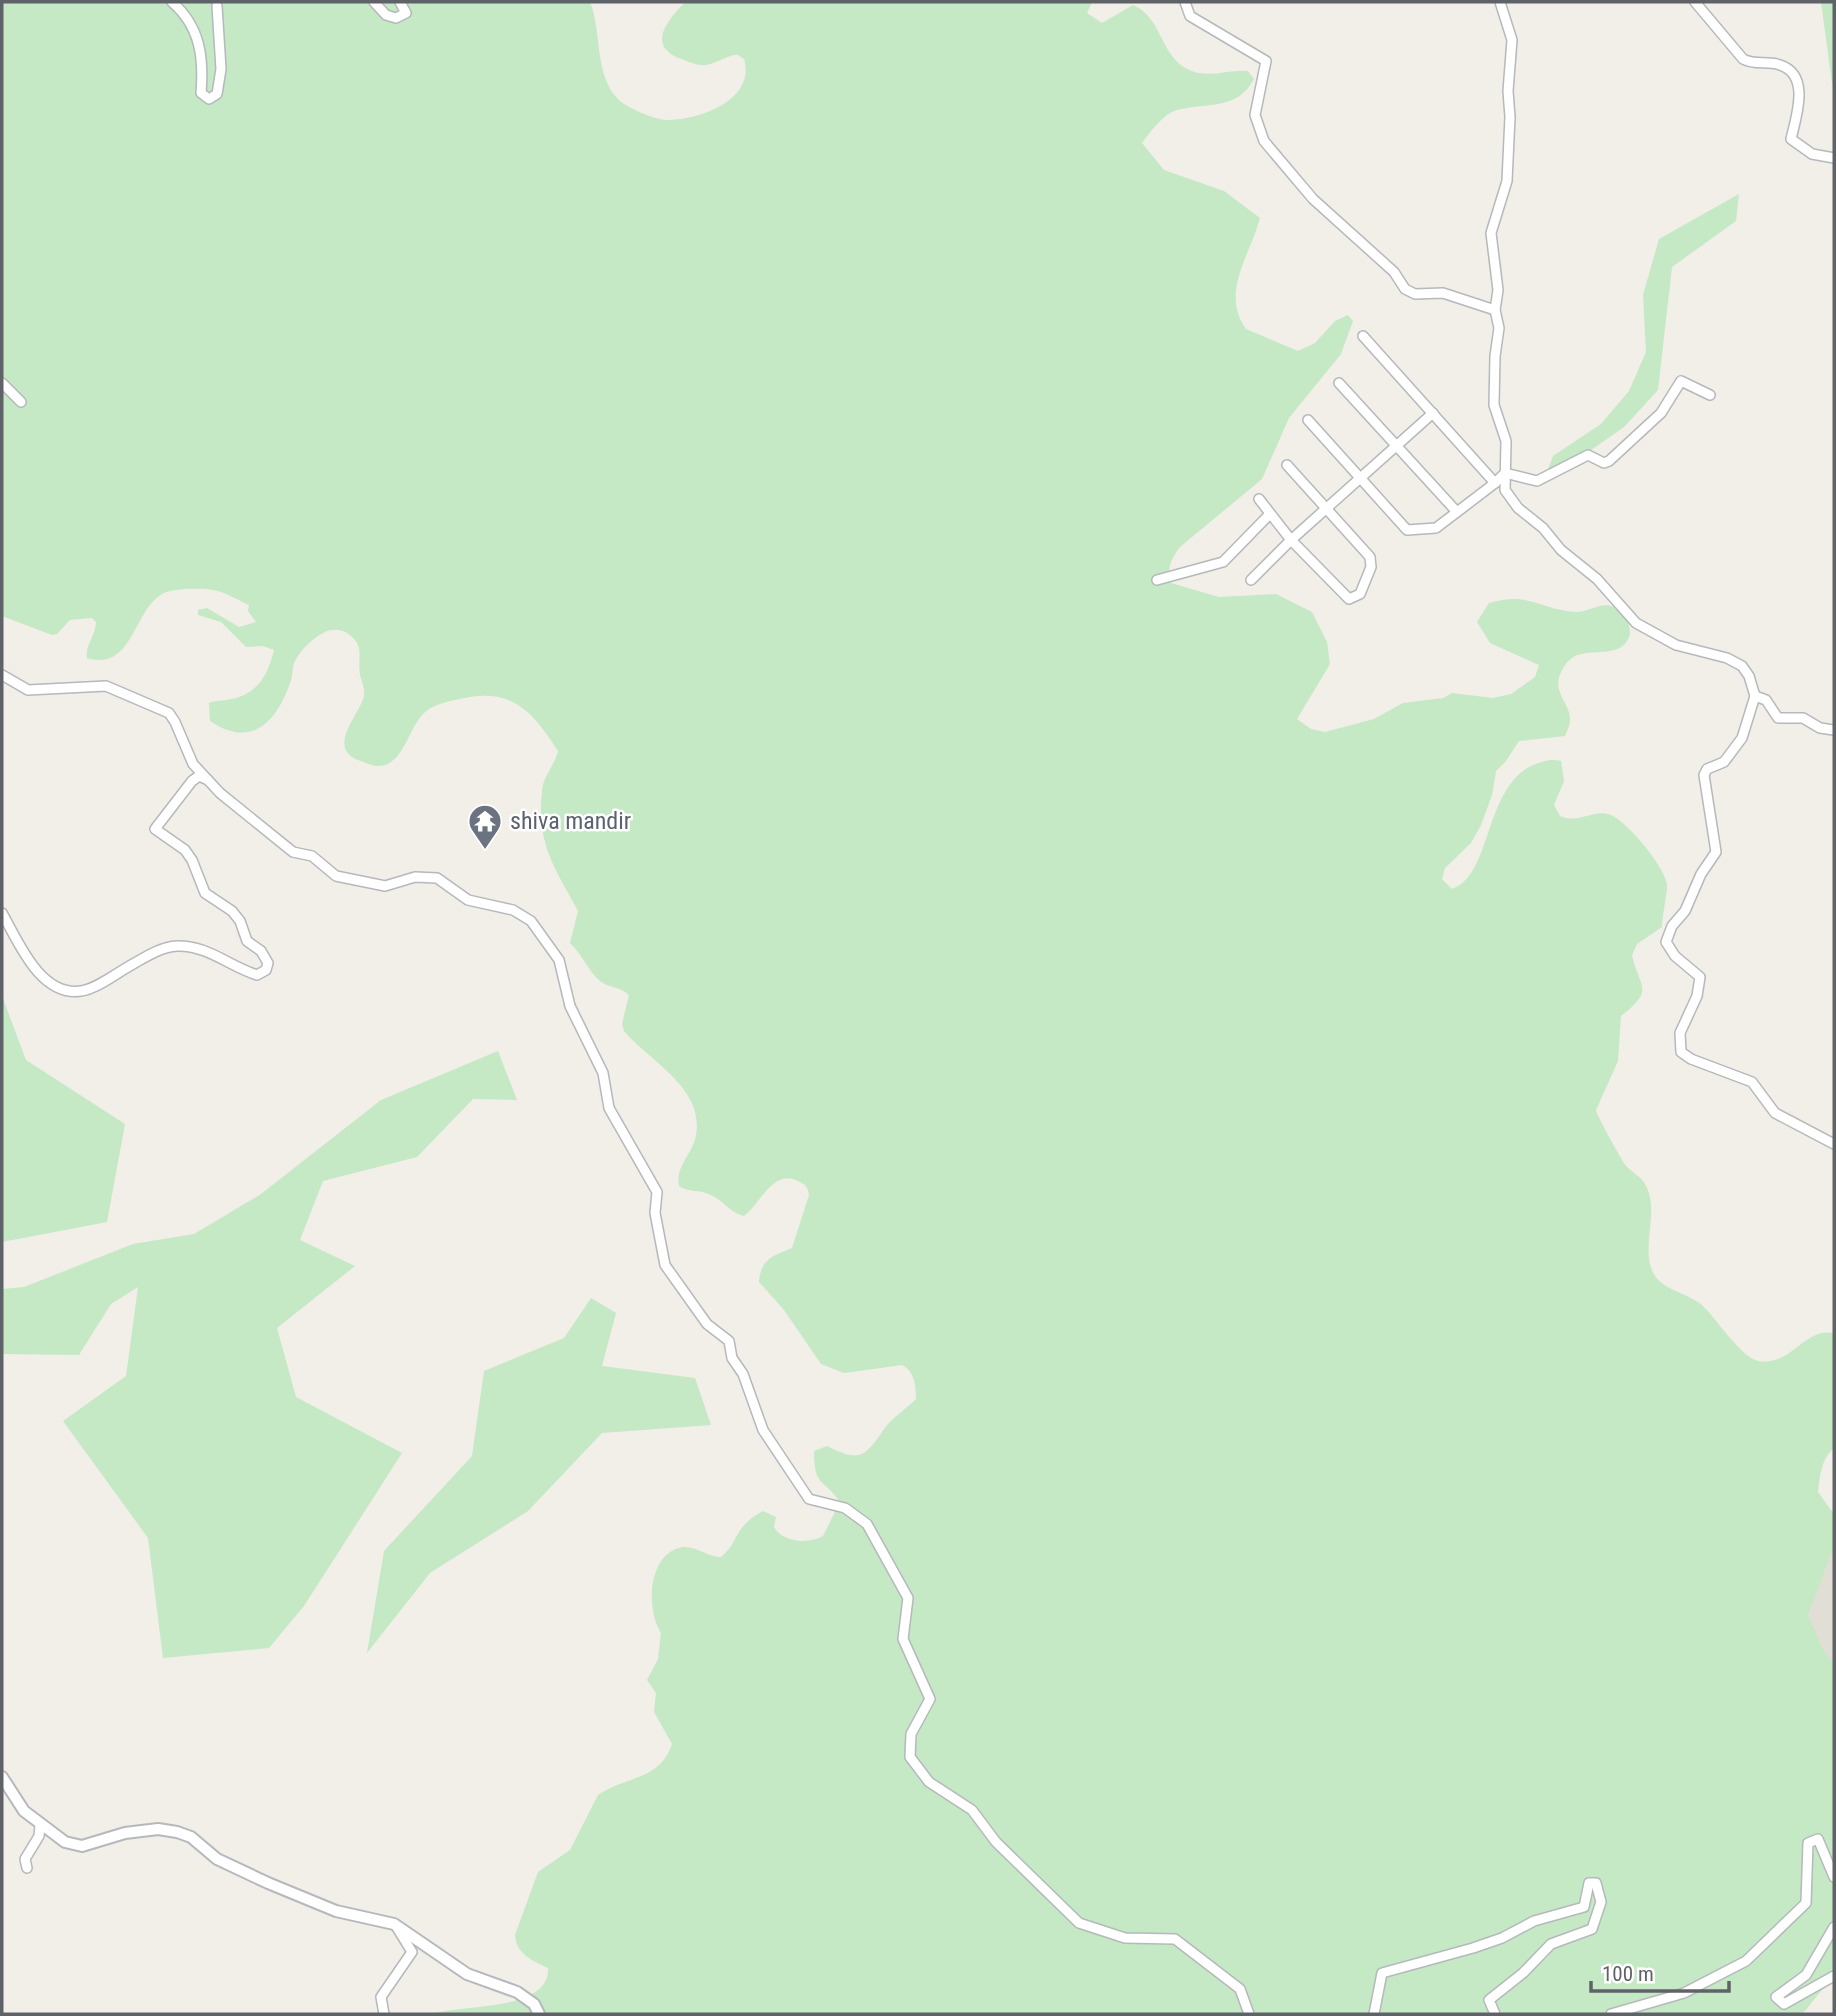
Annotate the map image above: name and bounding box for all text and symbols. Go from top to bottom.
temple icon: shiva mandir [466,802,504,851]
place label: shiva mandir [510,807,631,835]
scale bar [1591,1950,1729,1994]
text: 100 m [1602,1962,1654,1986]

